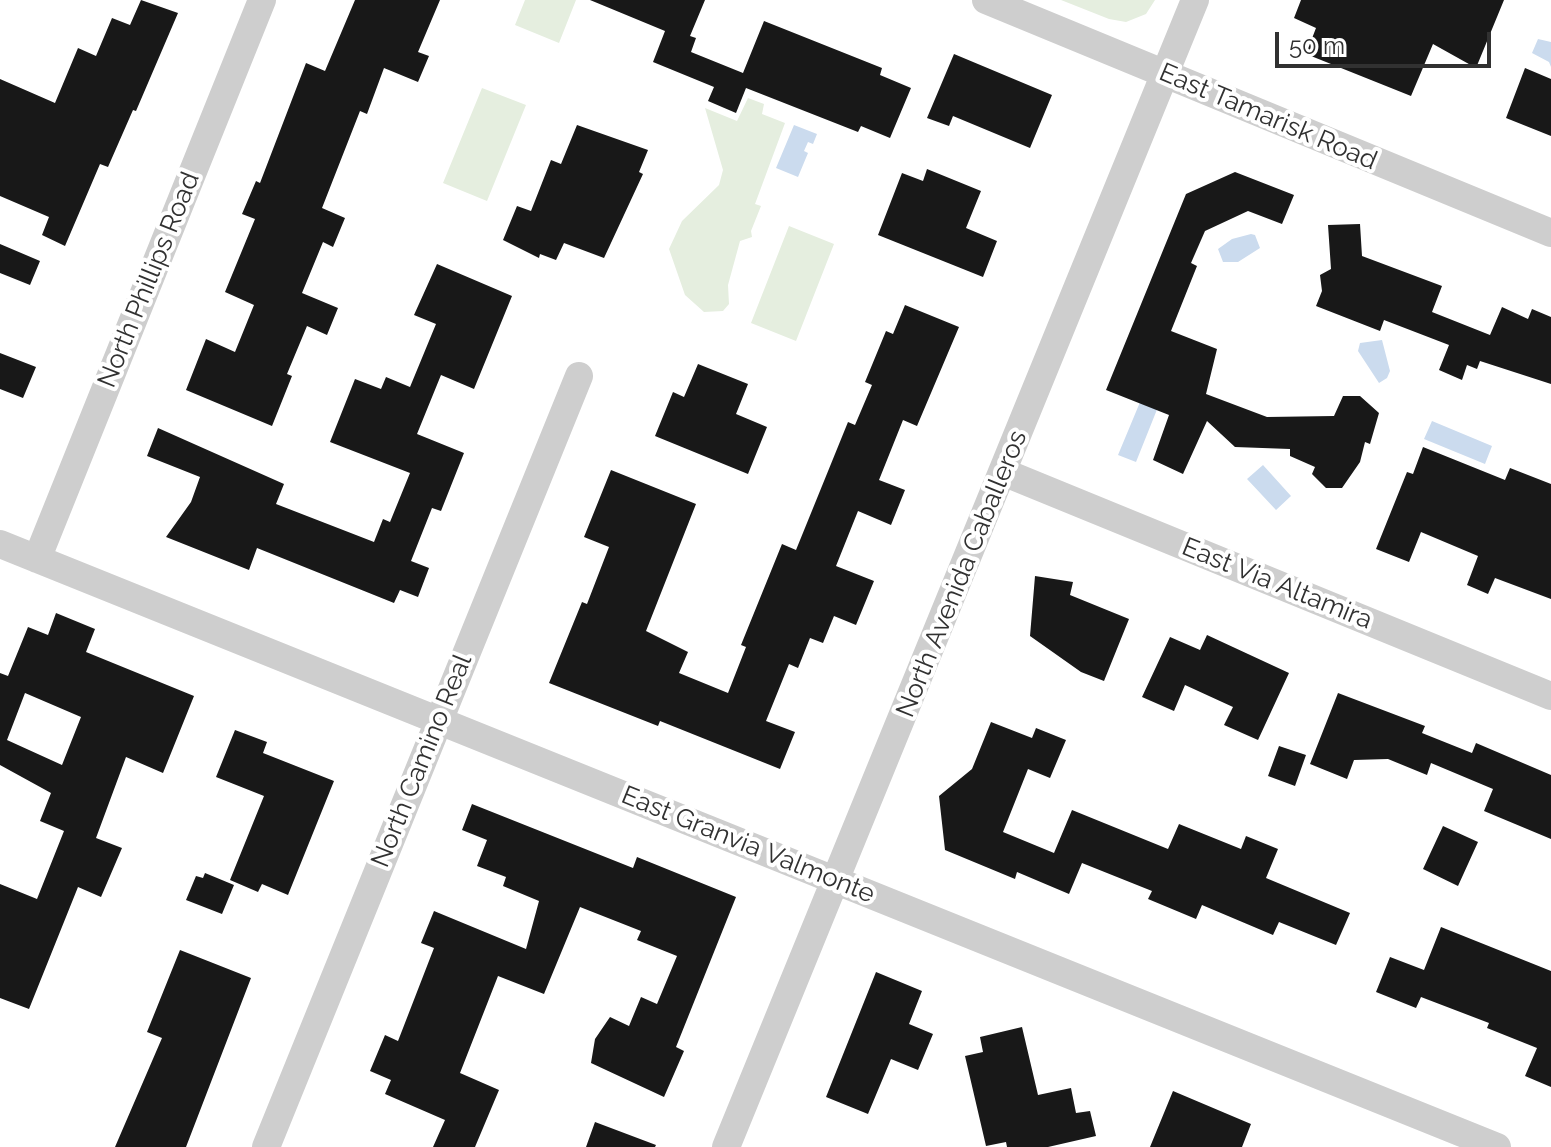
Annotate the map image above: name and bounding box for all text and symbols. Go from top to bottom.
scale bar [1279,16,1495,66]
text: 50 m [1289,31,1345,60]
street label: East Tamarisk Road [1155,57,1381,177]
street label: North Phillips Road [92,168,206,392]
street label: North Avenida Caballeros [890,426,1034,722]
street label: East Via Altamira [1177,532,1377,636]
street label: North Camino Real [365,650,479,872]
street label: East Granvia Valmonte [617,780,879,910]

